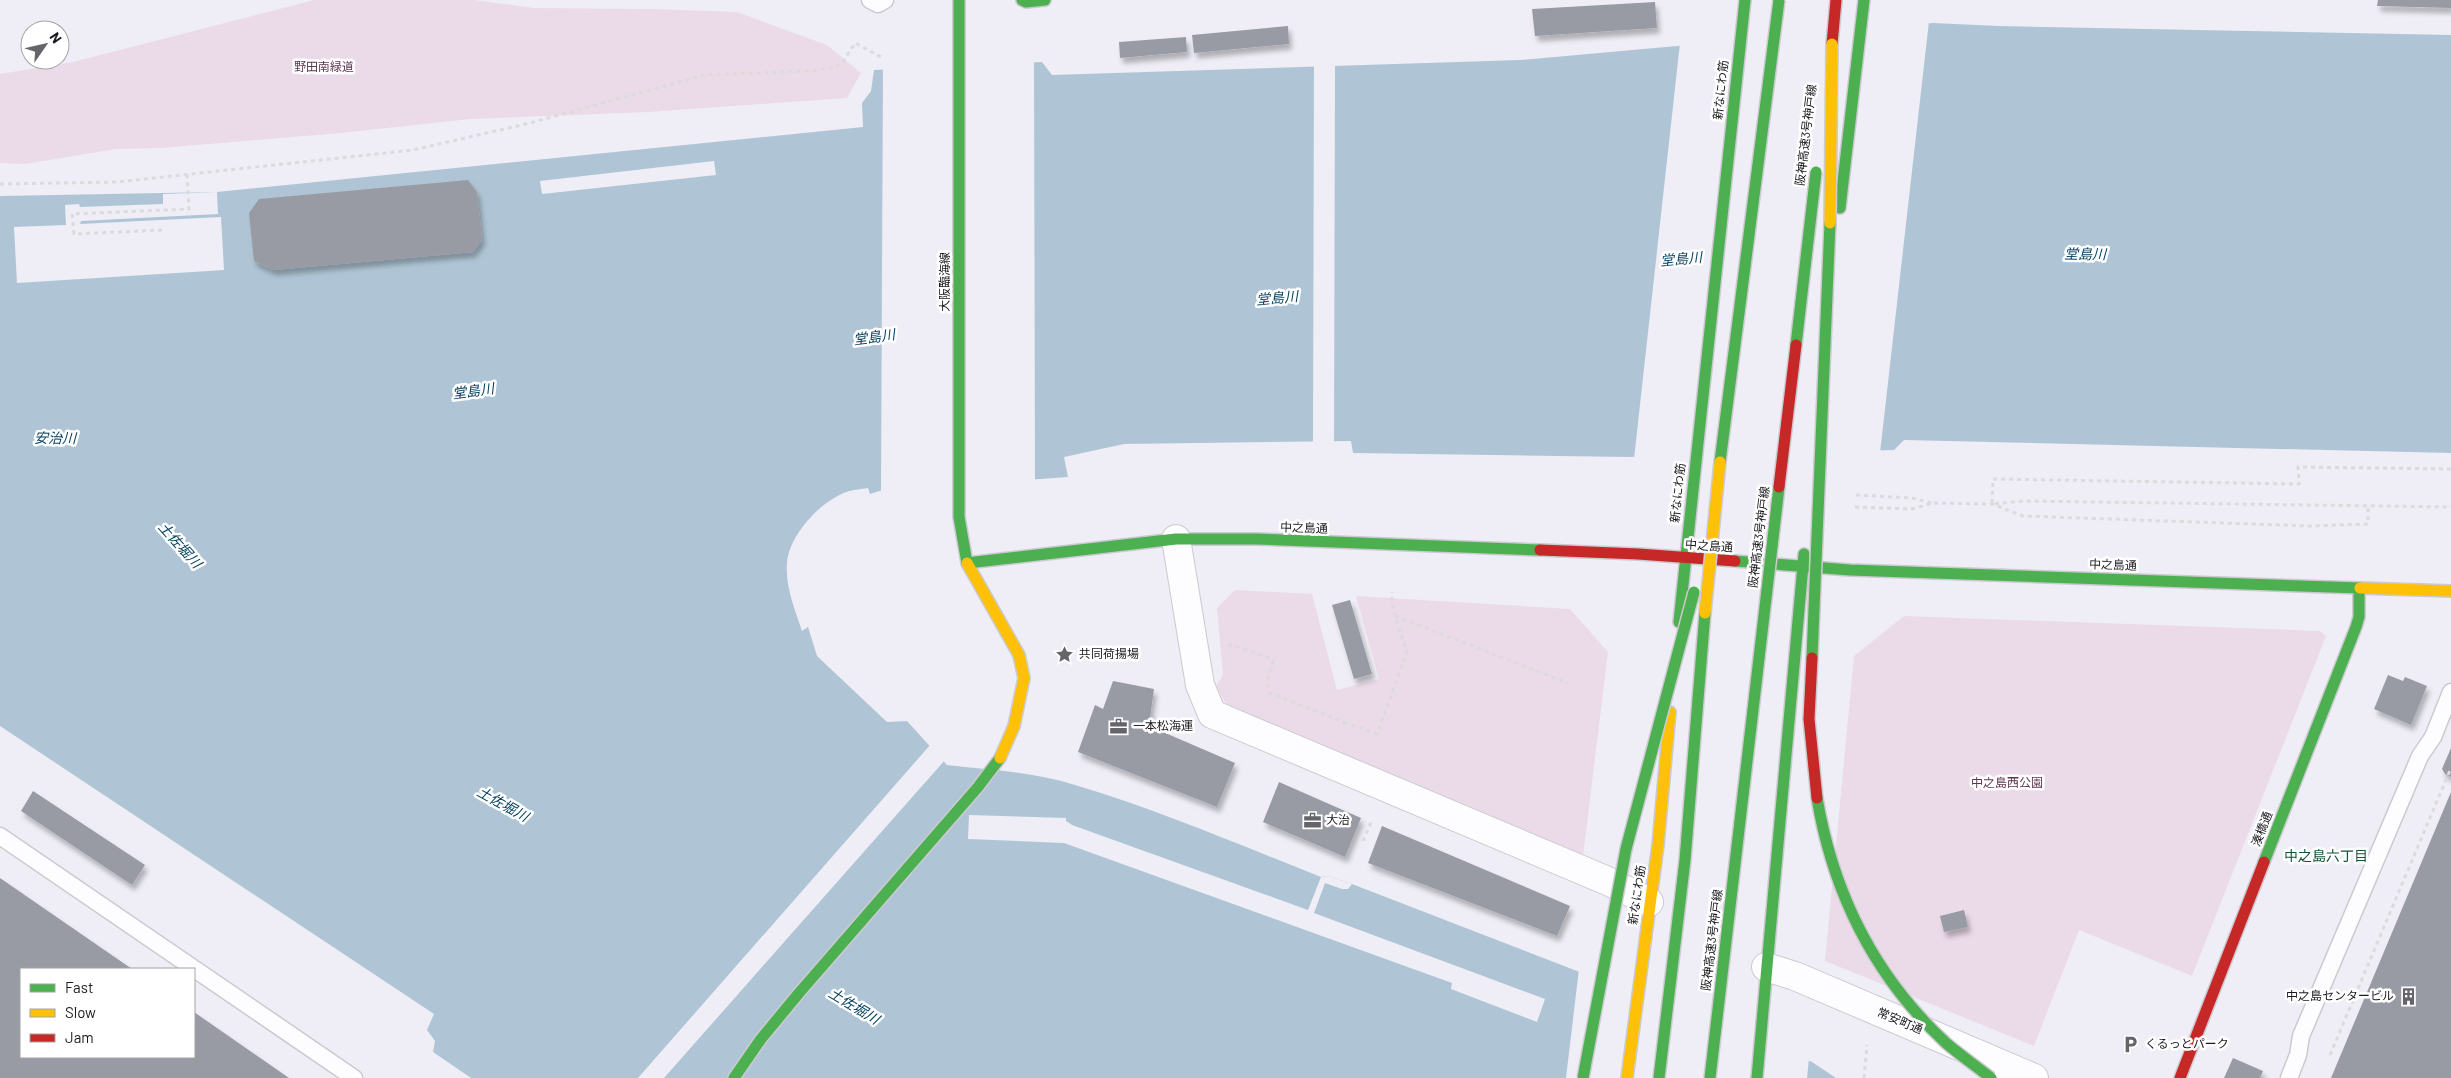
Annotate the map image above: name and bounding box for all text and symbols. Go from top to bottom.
north arrow [20,20,70,70]
text: N [47,29,66,46]
park label: 野田南緑道 [294,59,354,73]
street label: 新なにわ筋 [1710,59,1730,120]
street label: 阪神高速3号神戸線 [1792,83,1818,186]
water label: 堂島川 [2064,245,2108,262]
water label: 堂島川 [1659,248,1705,269]
street label: 大阪臨海線 [937,252,951,312]
water label: 堂島川 [1255,287,1301,308]
water label: 堂島川 [852,325,898,348]
water label: 堂島川 [451,379,497,402]
water label: 安治川 [34,429,78,446]
street label: 新なにわ筋 [1667,462,1687,523]
street label: 阪神高速3号神戸線 [1745,485,1771,588]
water label: 土佐堀川 [155,518,207,573]
street label: 中之島通 [1280,519,1328,535]
street label: 中之島通 [1685,536,1734,554]
street label: 中之島通 [2089,556,2137,572]
place icon: 共同荷揚場 [1055,644,1075,664]
place label: 共同荷揚場 [1079,646,1139,660]
office icon: 一本松海運 [1109,716,1129,736]
place label: 一本松海運 [1133,718,1193,732]
park label: 中之島西公園 [1971,775,2043,789]
water label: 土佐堀川 [475,783,534,826]
street label: 湊橋通 [2248,809,2274,848]
office icon: 大治 [1302,810,1322,830]
place label: 大治 [1326,812,1350,826]
district label: 中之島六丁目 [2284,847,2368,864]
street label: 新なにわ筋 [1625,864,1647,926]
street label: 阪神高速3号神戸線 [1698,888,1724,991]
legend [20,968,195,1058]
text: Fast [65,978,93,996]
water label: 土佐堀川 [826,984,884,1028]
building icon: 中之島センタービル [2398,986,2418,1006]
place label: 中之島センタービル [2286,988,2394,1002]
text: Slow [65,1003,96,1021]
street label: 常安町通 [1876,1004,1925,1036]
text: Jam [65,1028,94,1046]
parking icon: くるっとパーク [2121,1034,2141,1054]
place label: くるっとパーク [2145,1036,2229,1050]

